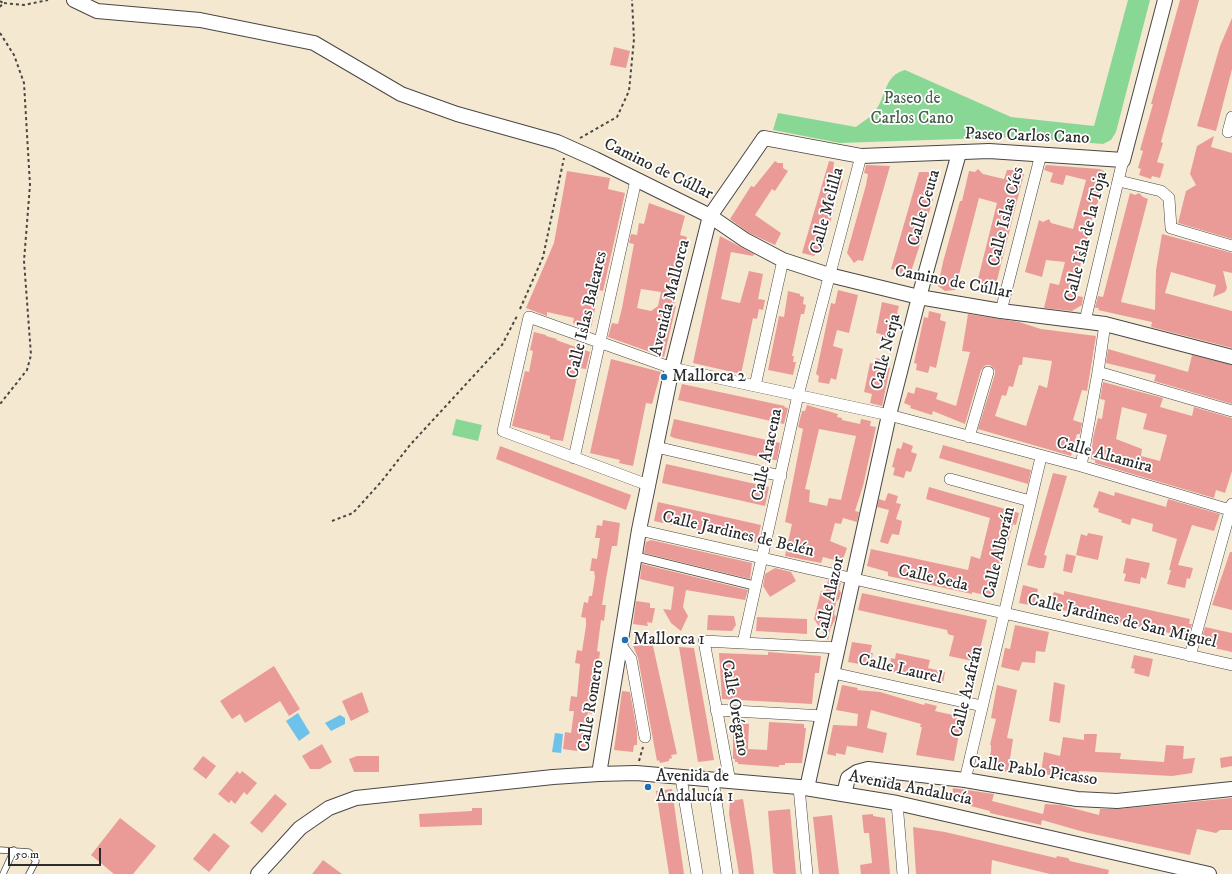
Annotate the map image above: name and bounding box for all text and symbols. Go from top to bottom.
park label: Paseo de Carlos Cano [870,89,954,129]
street label: Paseo Carlos Cano [964,125,1090,149]
street label: Camino de Cúllar [600,135,716,205]
street label: Calle Islas Cíes [985,165,1029,269]
street label: Calle Melilla [807,166,849,256]
street label: Calle Ceuta [904,167,946,249]
street label: Calle Isla de la Toja [1061,170,1113,304]
street label: Avenida Mallorca [647,238,695,358]
street label: Calle Islas Baleares [563,249,613,381]
street label: Camino de Cúllar [893,262,1013,304]
street label: Calle Nerja [868,312,906,392]
place label: Mallorca 2 [672,367,746,387]
marker: Mallorca 2 [659,372,669,382]
street label: Calle Aracena [748,407,788,503]
street label: Calle Altamira [1054,433,1154,479]
street label: Calle Alborán [980,505,1020,601]
street label: Calle Jardines de Belén [660,508,816,562]
street label: Calle Alazor [812,555,850,641]
street label: Calle Seda [896,561,970,597]
street label: Calle Jardines de San Miguel [1025,590,1219,654]
place label: Mallorca 1 [633,630,705,650]
marker: Mallorca 1 [620,635,630,645]
street label: Calle Azafrán [948,645,988,739]
street label: Calle Laurel [856,650,944,690]
street label: Calle Romero [575,658,609,754]
street label: Calle Orégano [716,658,752,758]
street label: Calle Pablo Picasso [967,753,1099,791]
place label: Avenida de Andalucía 1 [656,767,733,807]
street label: Avenida Andalucía [847,767,973,811]
marker: Avenida de Andalucía 1 [643,782,653,792]
scale bar [10,840,103,866]
text: 50 m [15,847,39,862]

